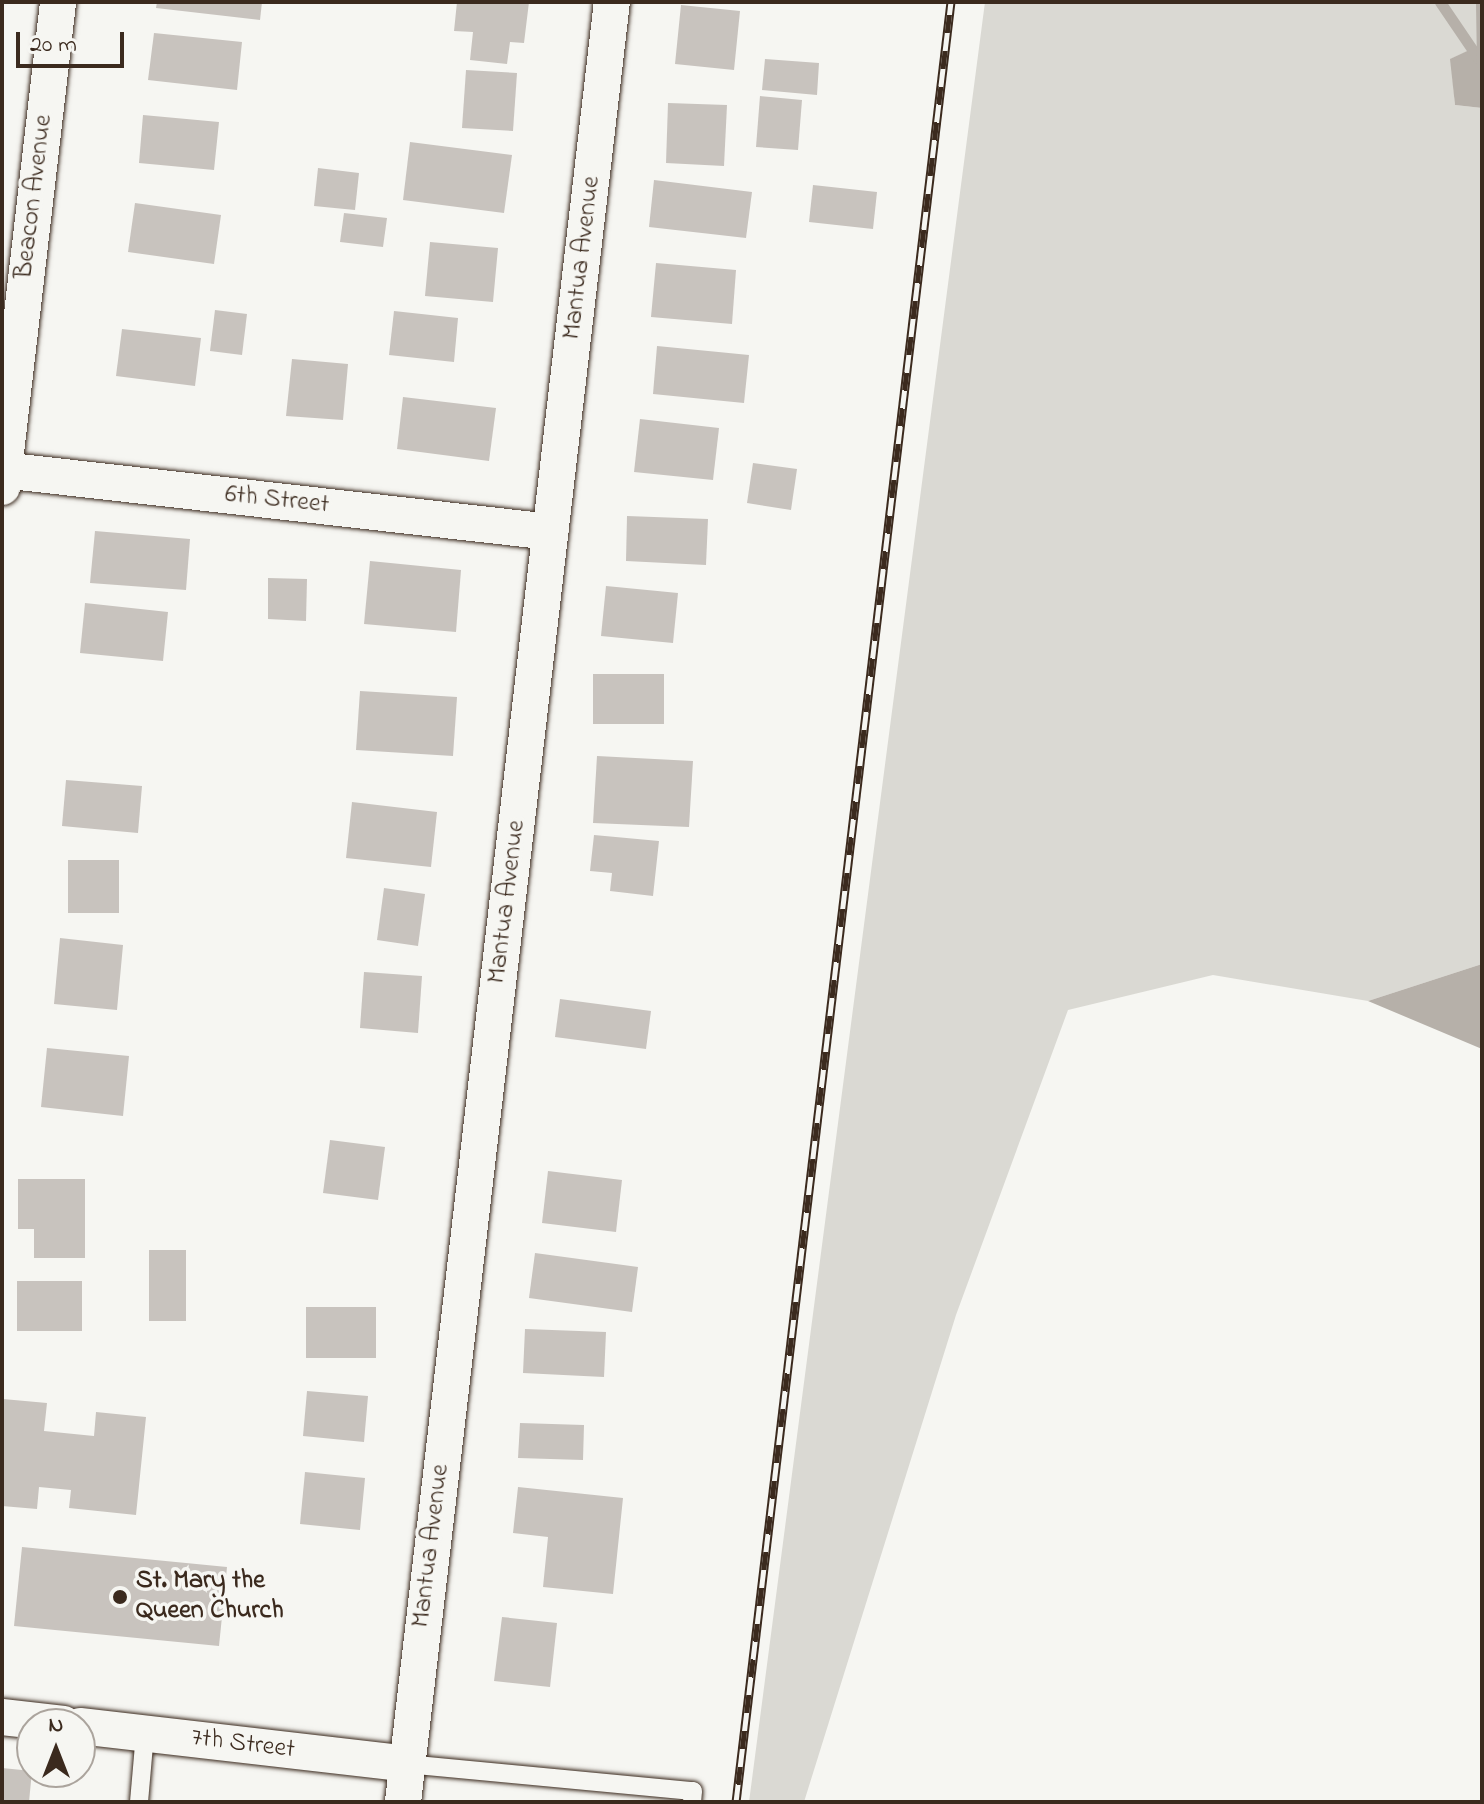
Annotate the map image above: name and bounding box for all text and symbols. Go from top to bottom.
scale bar [20,16,128,66]
text: 20 m [30,28,77,63]
street label: Beacon Avenue [9,113,61,281]
street label: Mantua Avenue [557,174,609,342]
street label: 6th Street [223,480,331,522]
street label: Mantua Avenue [482,818,534,986]
street label: Mantua Avenue [406,1462,458,1630]
place label: St. Mary the Queen Church [136,1566,283,1628]
marker: St. Mary the Queen Church [111,1588,129,1606]
north arrow [16,1708,96,1788]
text: N [49,1710,63,1742]
street label: 7th Street [190,1723,296,1767]

